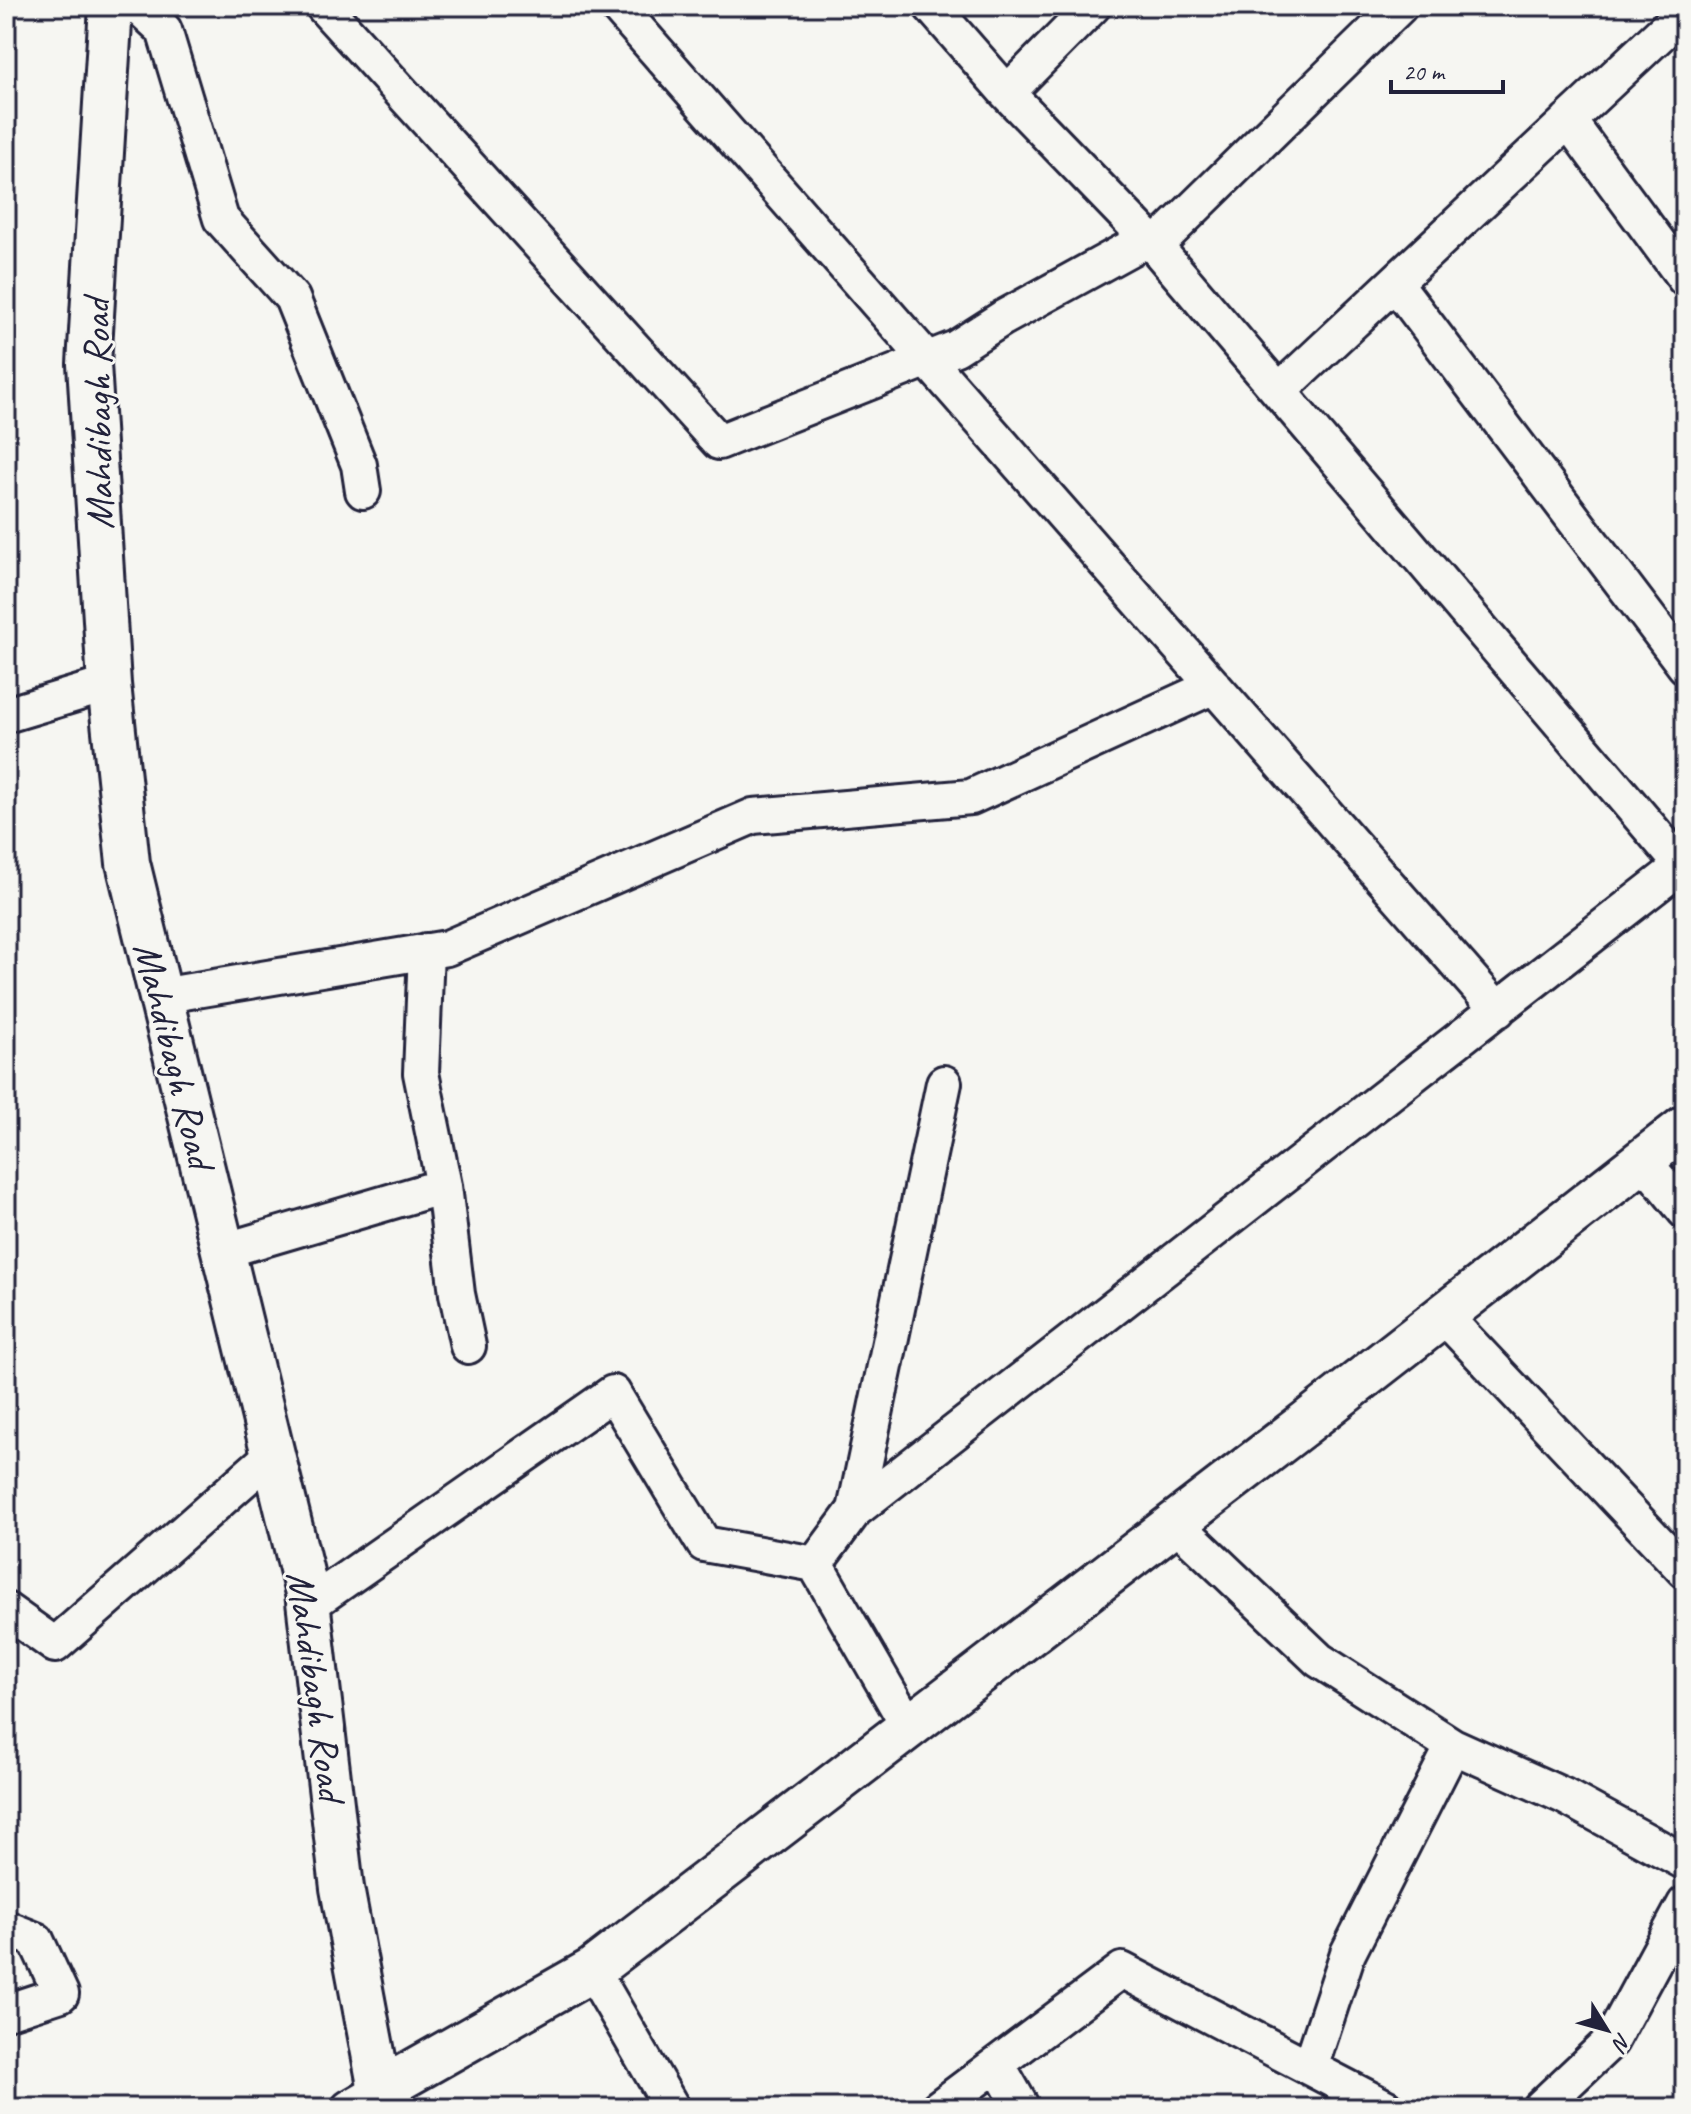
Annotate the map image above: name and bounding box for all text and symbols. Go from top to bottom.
scale bar [1391,44,1503,94]
text: 20 m [1403,57,1446,87]
street label: Mahdibagh Road [71,293,125,530]
street label: Mahdibagh Road [122,937,227,1178]
street label: Mahdibagh Road [275,1568,358,1809]
north arrow [1567,1990,1647,2070]
text: N [1605,2028,1637,2058]

